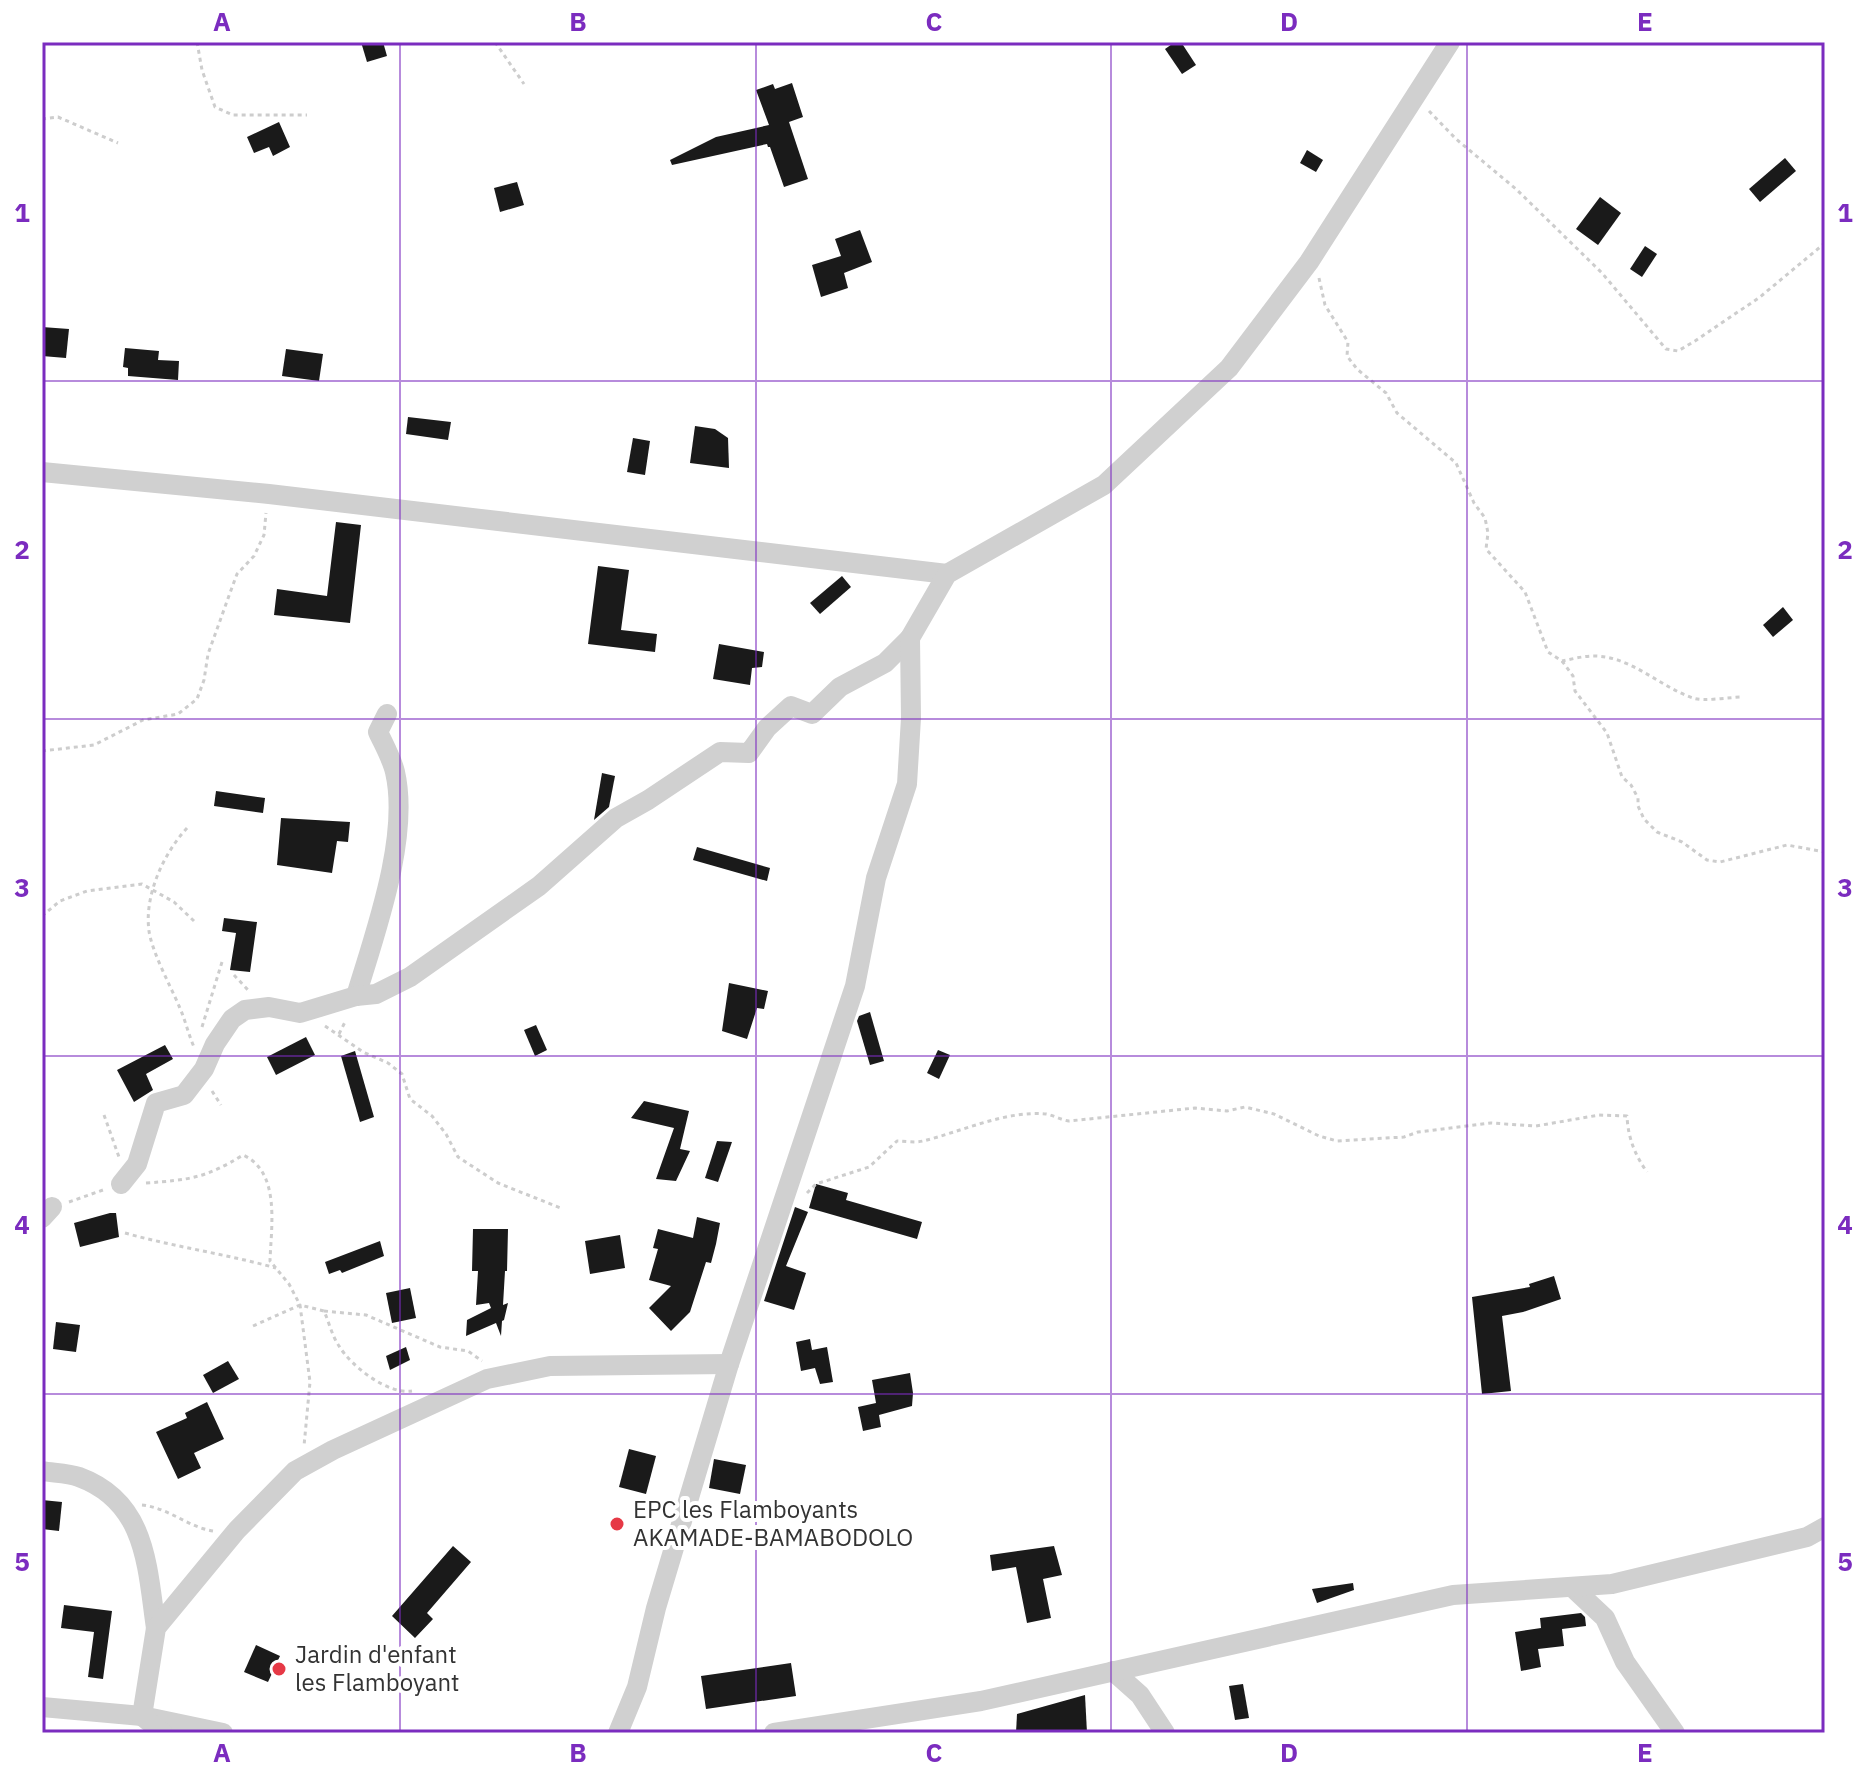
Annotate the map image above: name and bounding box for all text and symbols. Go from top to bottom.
text: A [213,4,231,38]
text: B [569,4,587,38]
text: C [926,4,943,38]
text: D [1280,4,1298,38]
text: E [1637,4,1653,38]
text: 1 [14,195,30,229]
text: 1 [1837,195,1853,229]
text: 2 [14,532,30,566]
text: 2 [1837,532,1853,566]
text: 3 [14,870,30,904]
text: 3 [1837,870,1853,904]
text: 4 [14,1207,30,1241]
text: 4 [1837,1207,1853,1241]
place label: EPC les Flamboyants AKAMADE-BAMABODOLO [633,1493,913,1553]
marker: EPC les Flamboyants AKAMADE-BAMABODOLO [608,1515,626,1533]
text: 5 [14,1544,30,1578]
text: 5 [1837,1544,1853,1578]
place label: Jardin d'enfant les Flamboyant [295,1638,460,1698]
marker: Jardin d'enfant les Flamboyant [270,1660,288,1678]
text: A [213,1735,231,1769]
text: B [569,1735,587,1769]
text: C [926,1735,943,1769]
text: D [1280,1735,1298,1769]
text: E [1637,1735,1653,1769]

